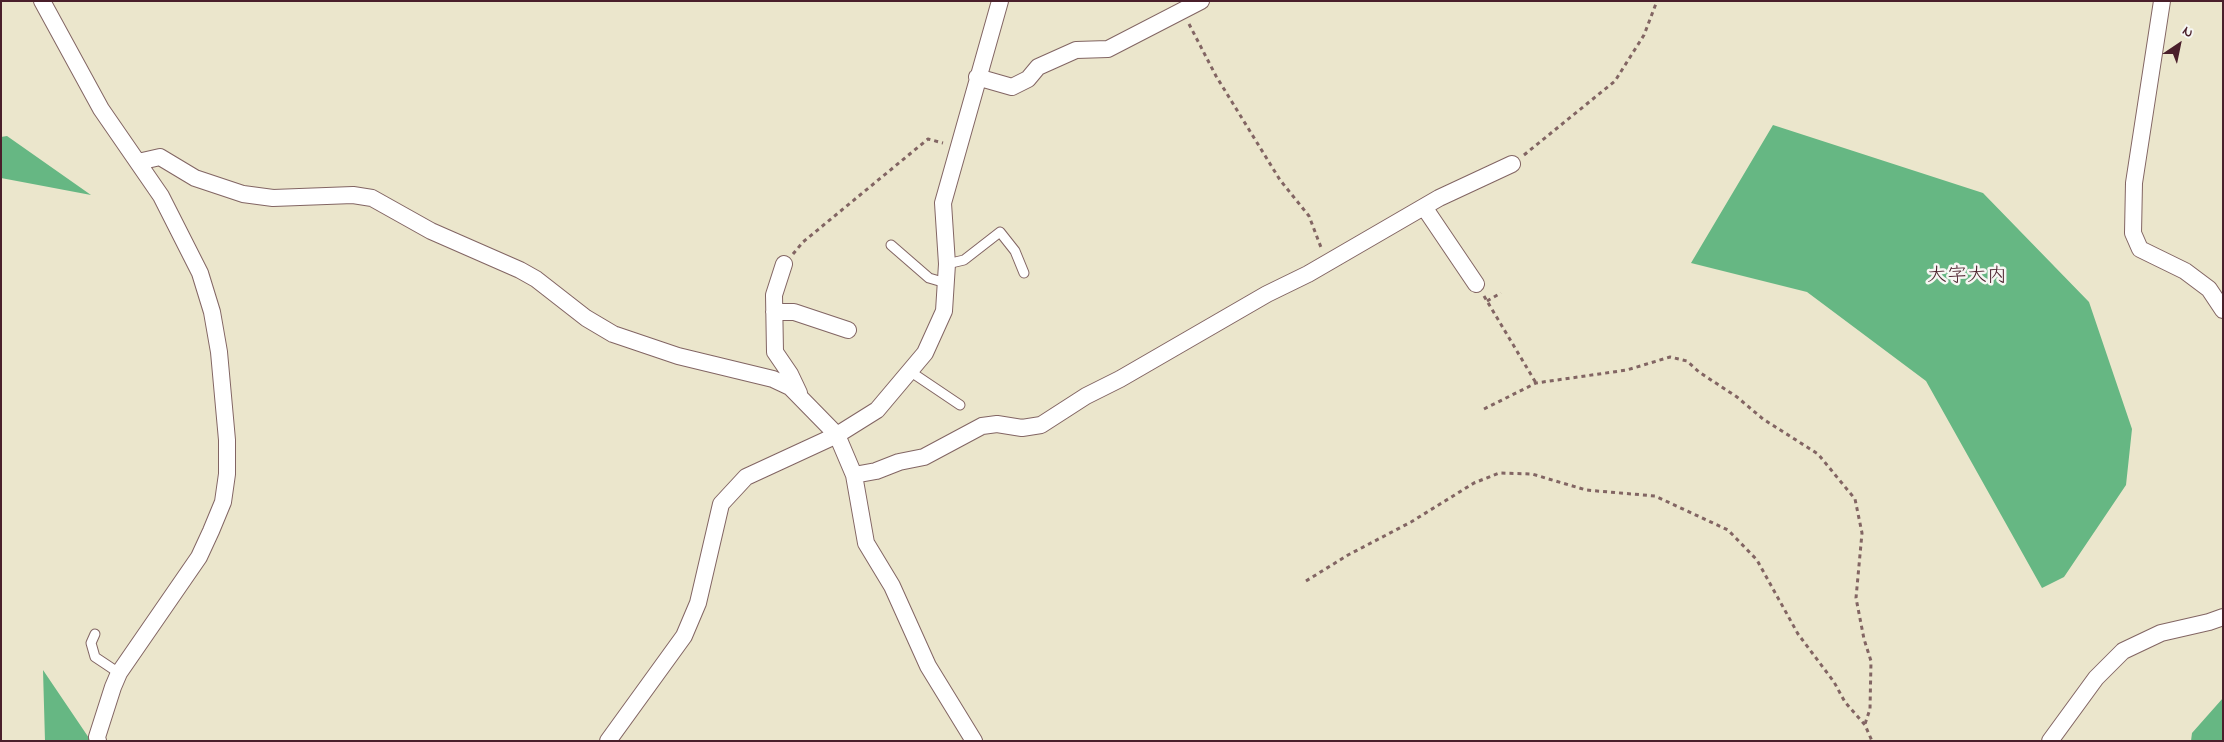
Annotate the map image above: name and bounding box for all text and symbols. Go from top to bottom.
north arrow [2154,20,2204,70]
text: N [2178,21,2197,43]
district label: 大字大内 [1927,266,2007,290]

